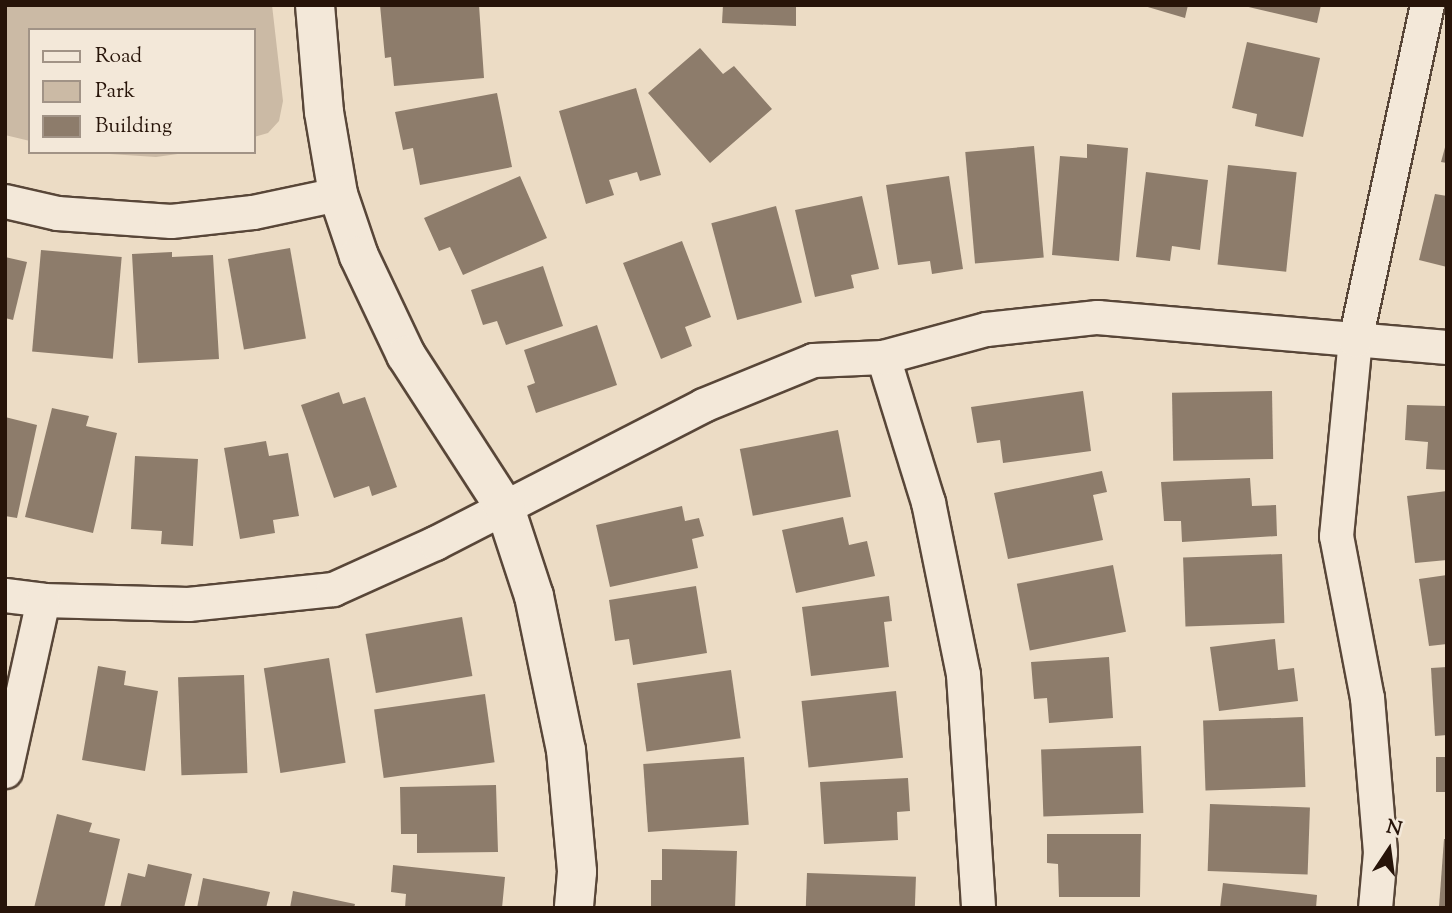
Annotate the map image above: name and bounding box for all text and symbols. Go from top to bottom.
legend [28,28,256,154]
text: Road [95,42,142,72]
text: Park [95,77,135,107]
text: Building [95,112,172,142]
text: N [1383,814,1404,844]
north arrow [1354,815,1424,885]

